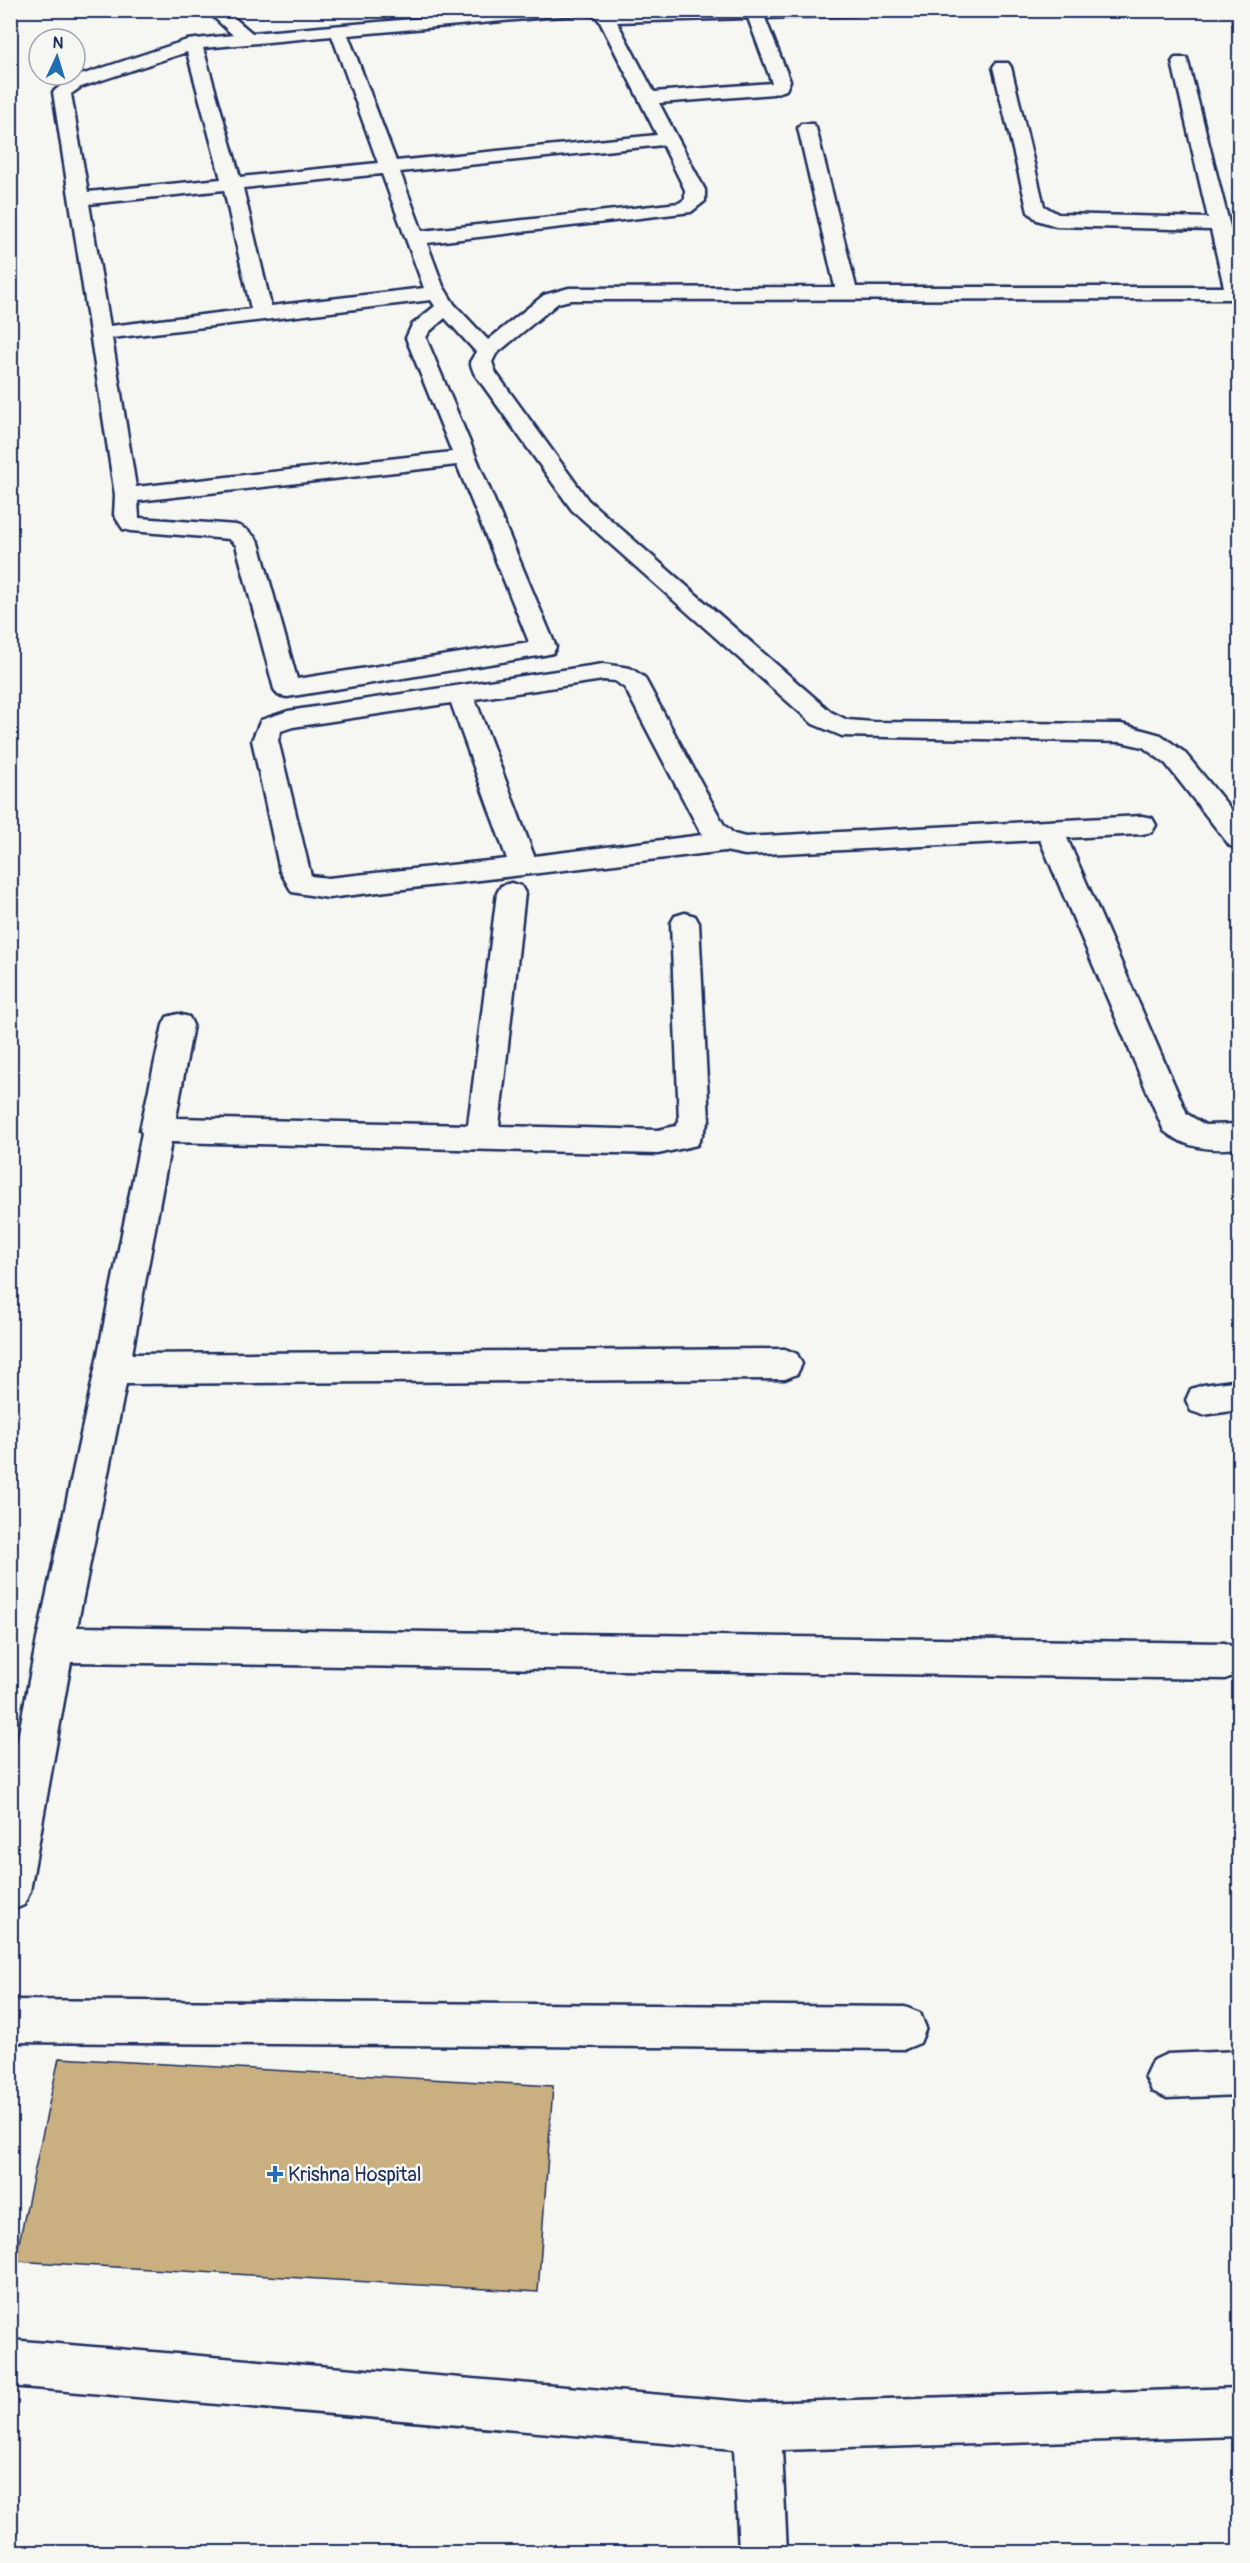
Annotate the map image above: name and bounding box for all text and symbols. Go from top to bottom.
north arrow [27,27,87,87]
text: N [52,33,64,53]
place label: Krishna Hospital [288,2162,422,2187]
marker: Krishna Hospital [266,2165,284,2183]

